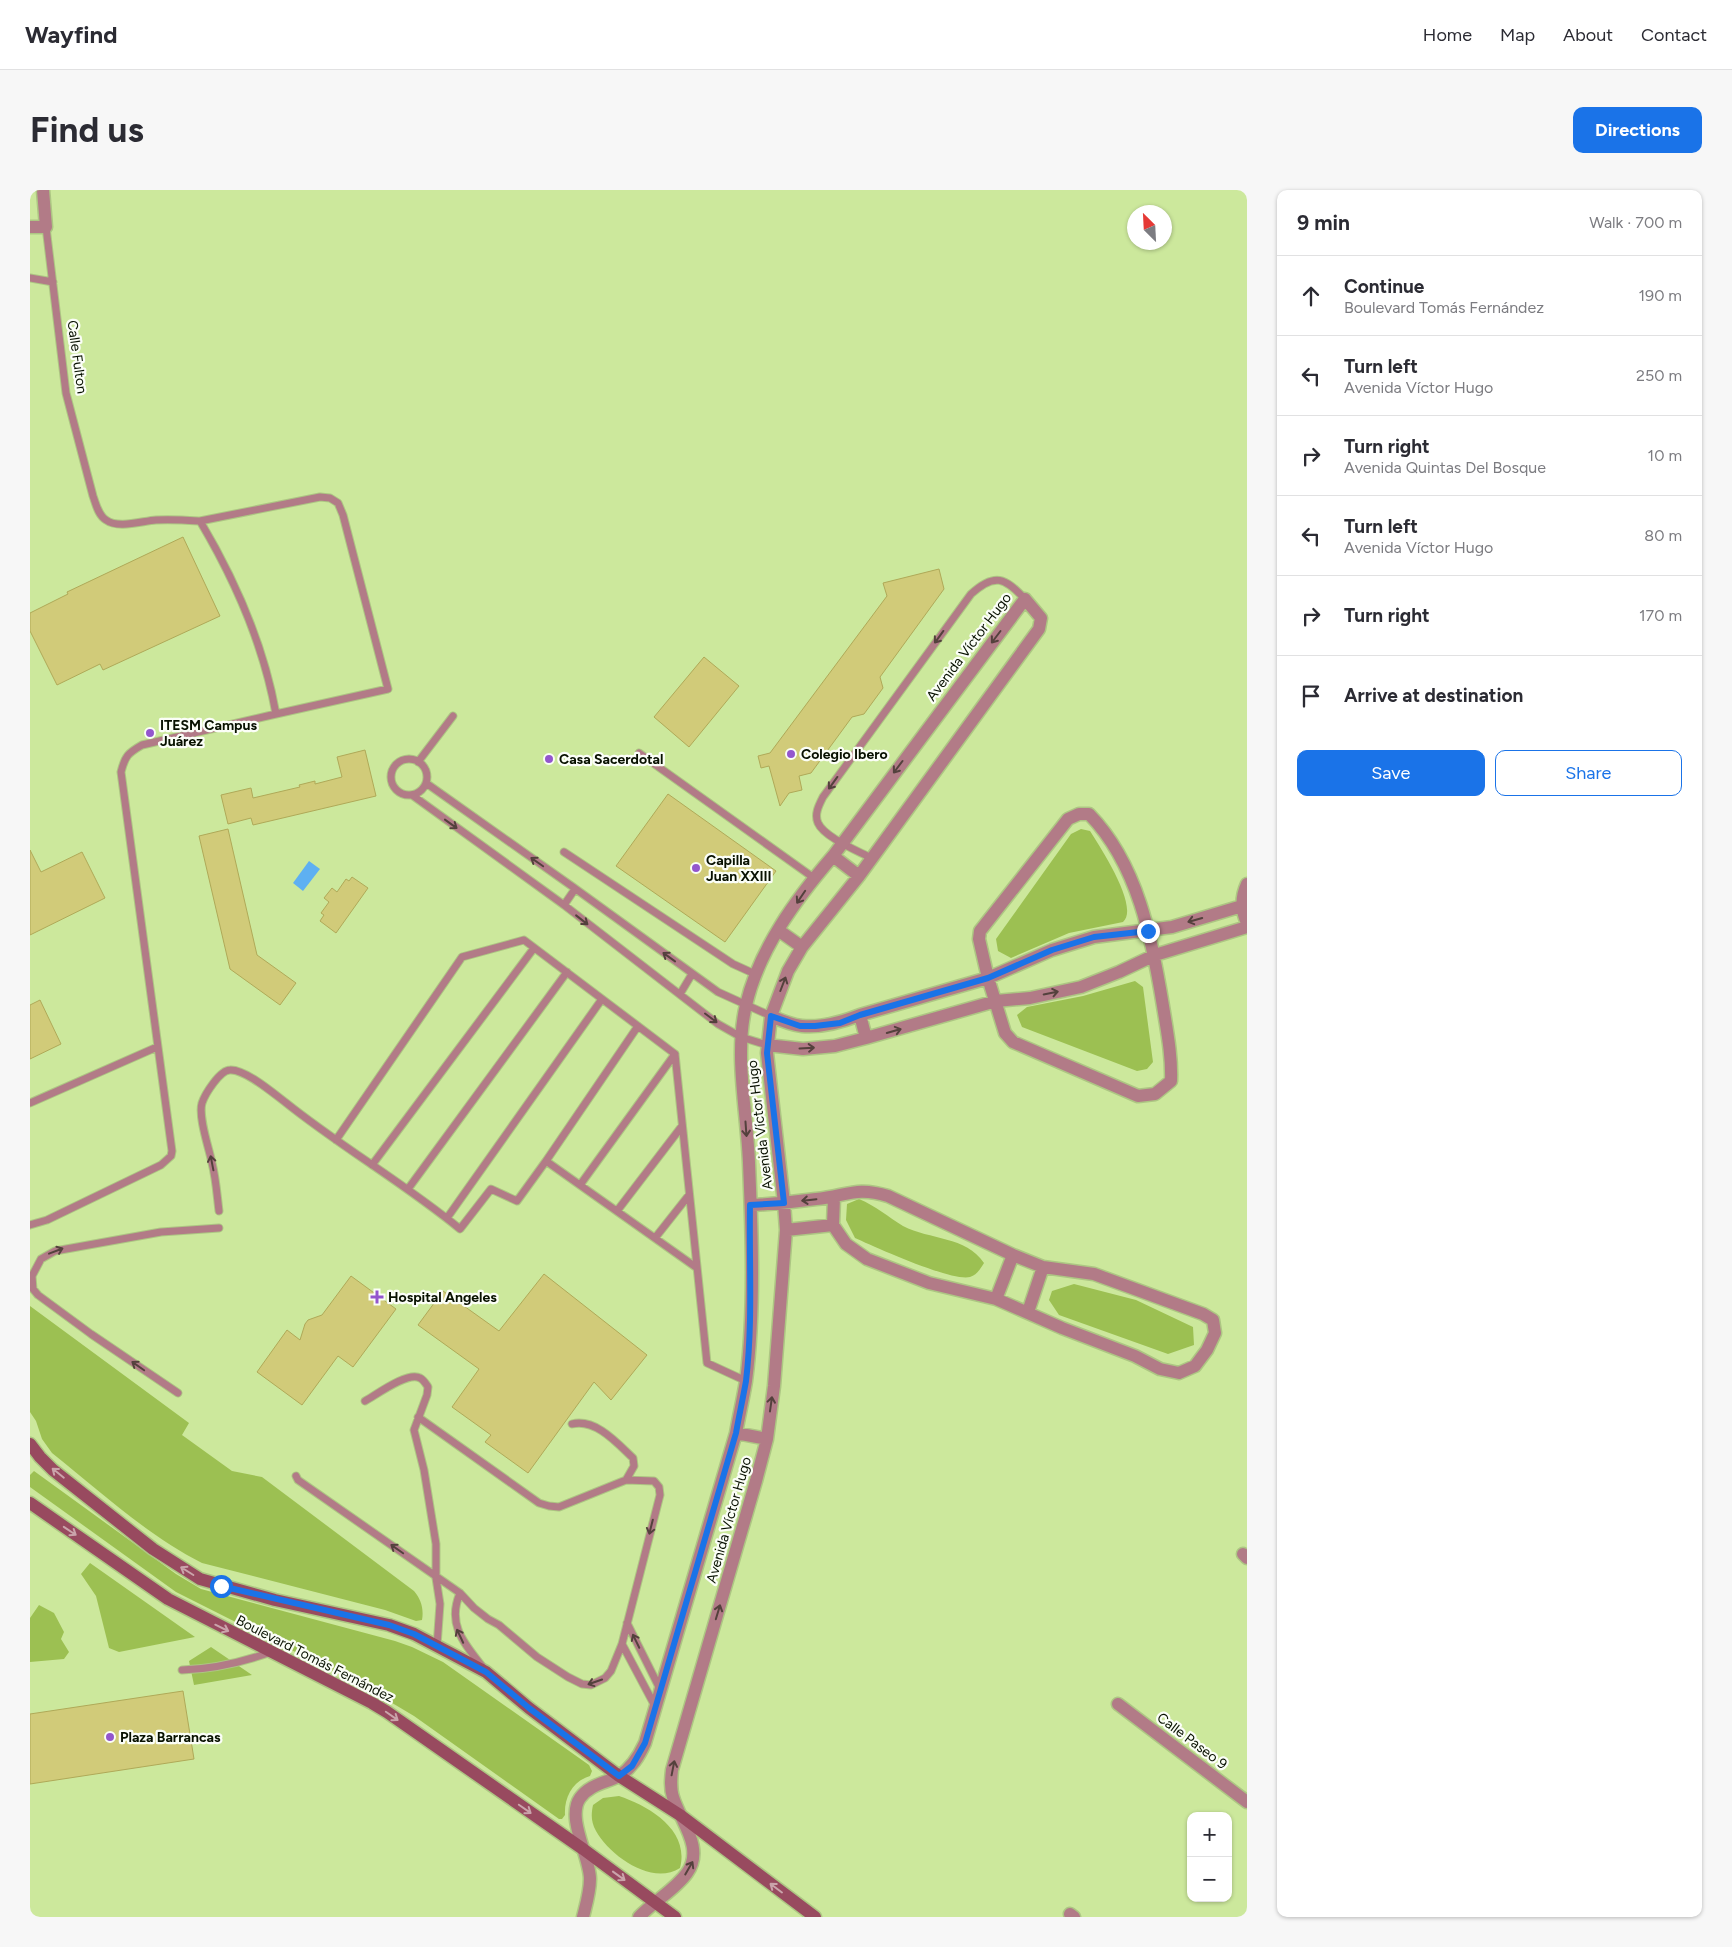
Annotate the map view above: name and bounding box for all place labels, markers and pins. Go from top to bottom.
place label: ITESM Campus Juárez [160,717,257,750]
marker: ITESM Campus Juárez [144,727,156,739]
place label: Colegio Ibero [801,746,888,763]
marker: Colegio Ibero [785,748,797,760]
place label: Casa Sacerdotal [559,751,663,768]
marker: Casa Sacerdotal [543,753,555,765]
place label: Capilla Juan XXIII [706,852,772,885]
marker: Capilla Juan XXIII [690,862,702,874]
place label: Hospital Angeles [388,1289,497,1306]
marker: Hospital Angeles [370,1290,384,1304]
place label: Plaza Barrancas [120,1729,221,1746]
marker: Plaza Barrancas [104,1731,116,1743]

